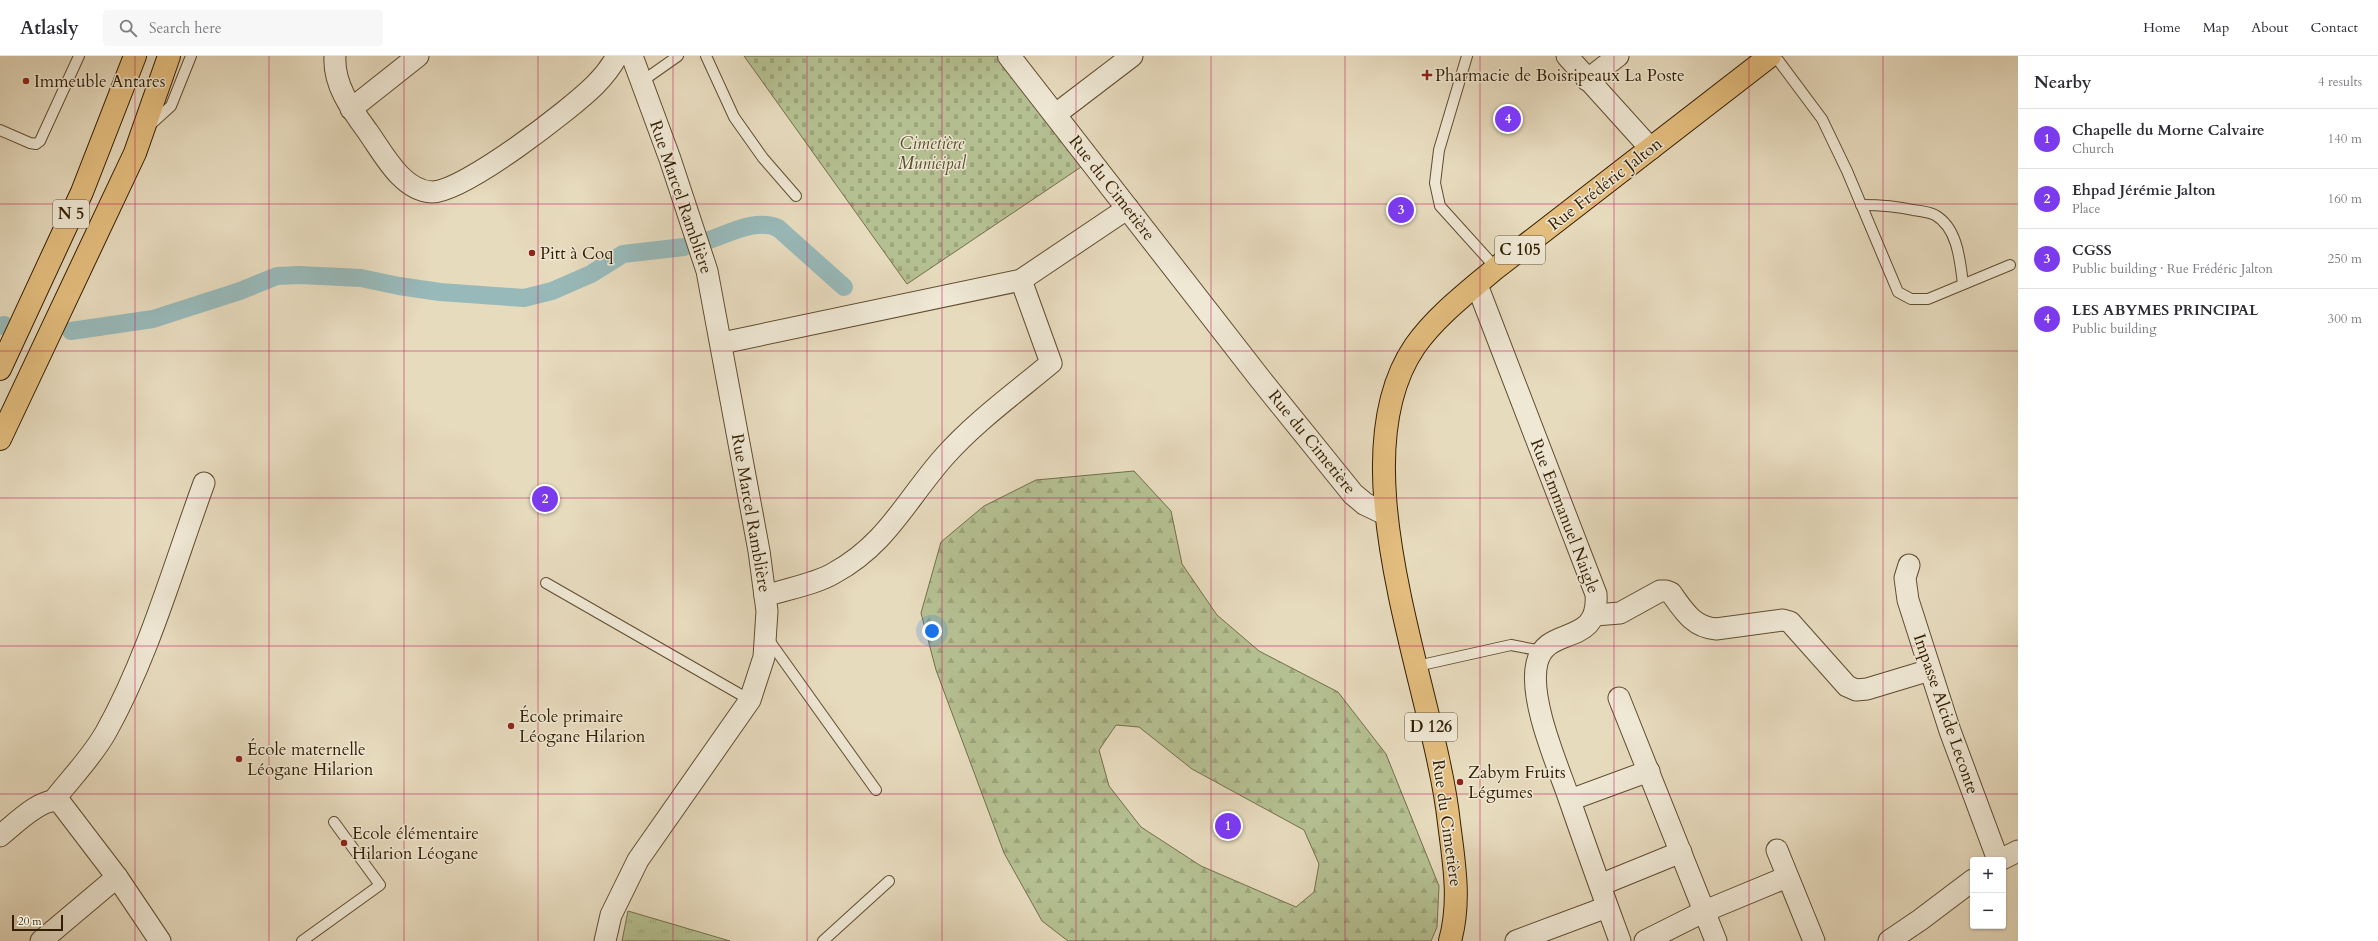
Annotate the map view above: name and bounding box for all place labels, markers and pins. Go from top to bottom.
place label: Pharmacie de Boisripeaux La Poste [1435,64,1685,87]
place label: Immeuble Antares [34,70,166,93]
marker: Pharmacie de Boisripeaux La Poste [1422,70,1432,80]
marker: Immeuble Antares [21,76,31,86]
pin: 4 [1495,104,1521,134]
pin: 3 [1388,195,1414,225]
place label: Pitt à Coq [540,242,614,265]
marker: Pitt à Coq [527,248,537,258]
pin: 2 [532,484,558,514]
place label: École primaire Léogane Hilarion [519,705,646,748]
marker: École primaire Léogane Hilarion [506,721,516,731]
place label: École maternelle Léogane Hilarion [247,738,374,781]
marker: École maternelle Léogane Hilarion [234,754,244,764]
place label: Zabym Fruits Légumes [1468,761,1566,804]
marker: Zabym Fruits Légumes [1455,777,1465,787]
pin: 1 [1215,811,1241,841]
place label: Ecole élémentaire Hilarion Léogane [352,822,479,865]
marker: Ecole élémentaire Hilarion Léogane [339,838,349,848]

